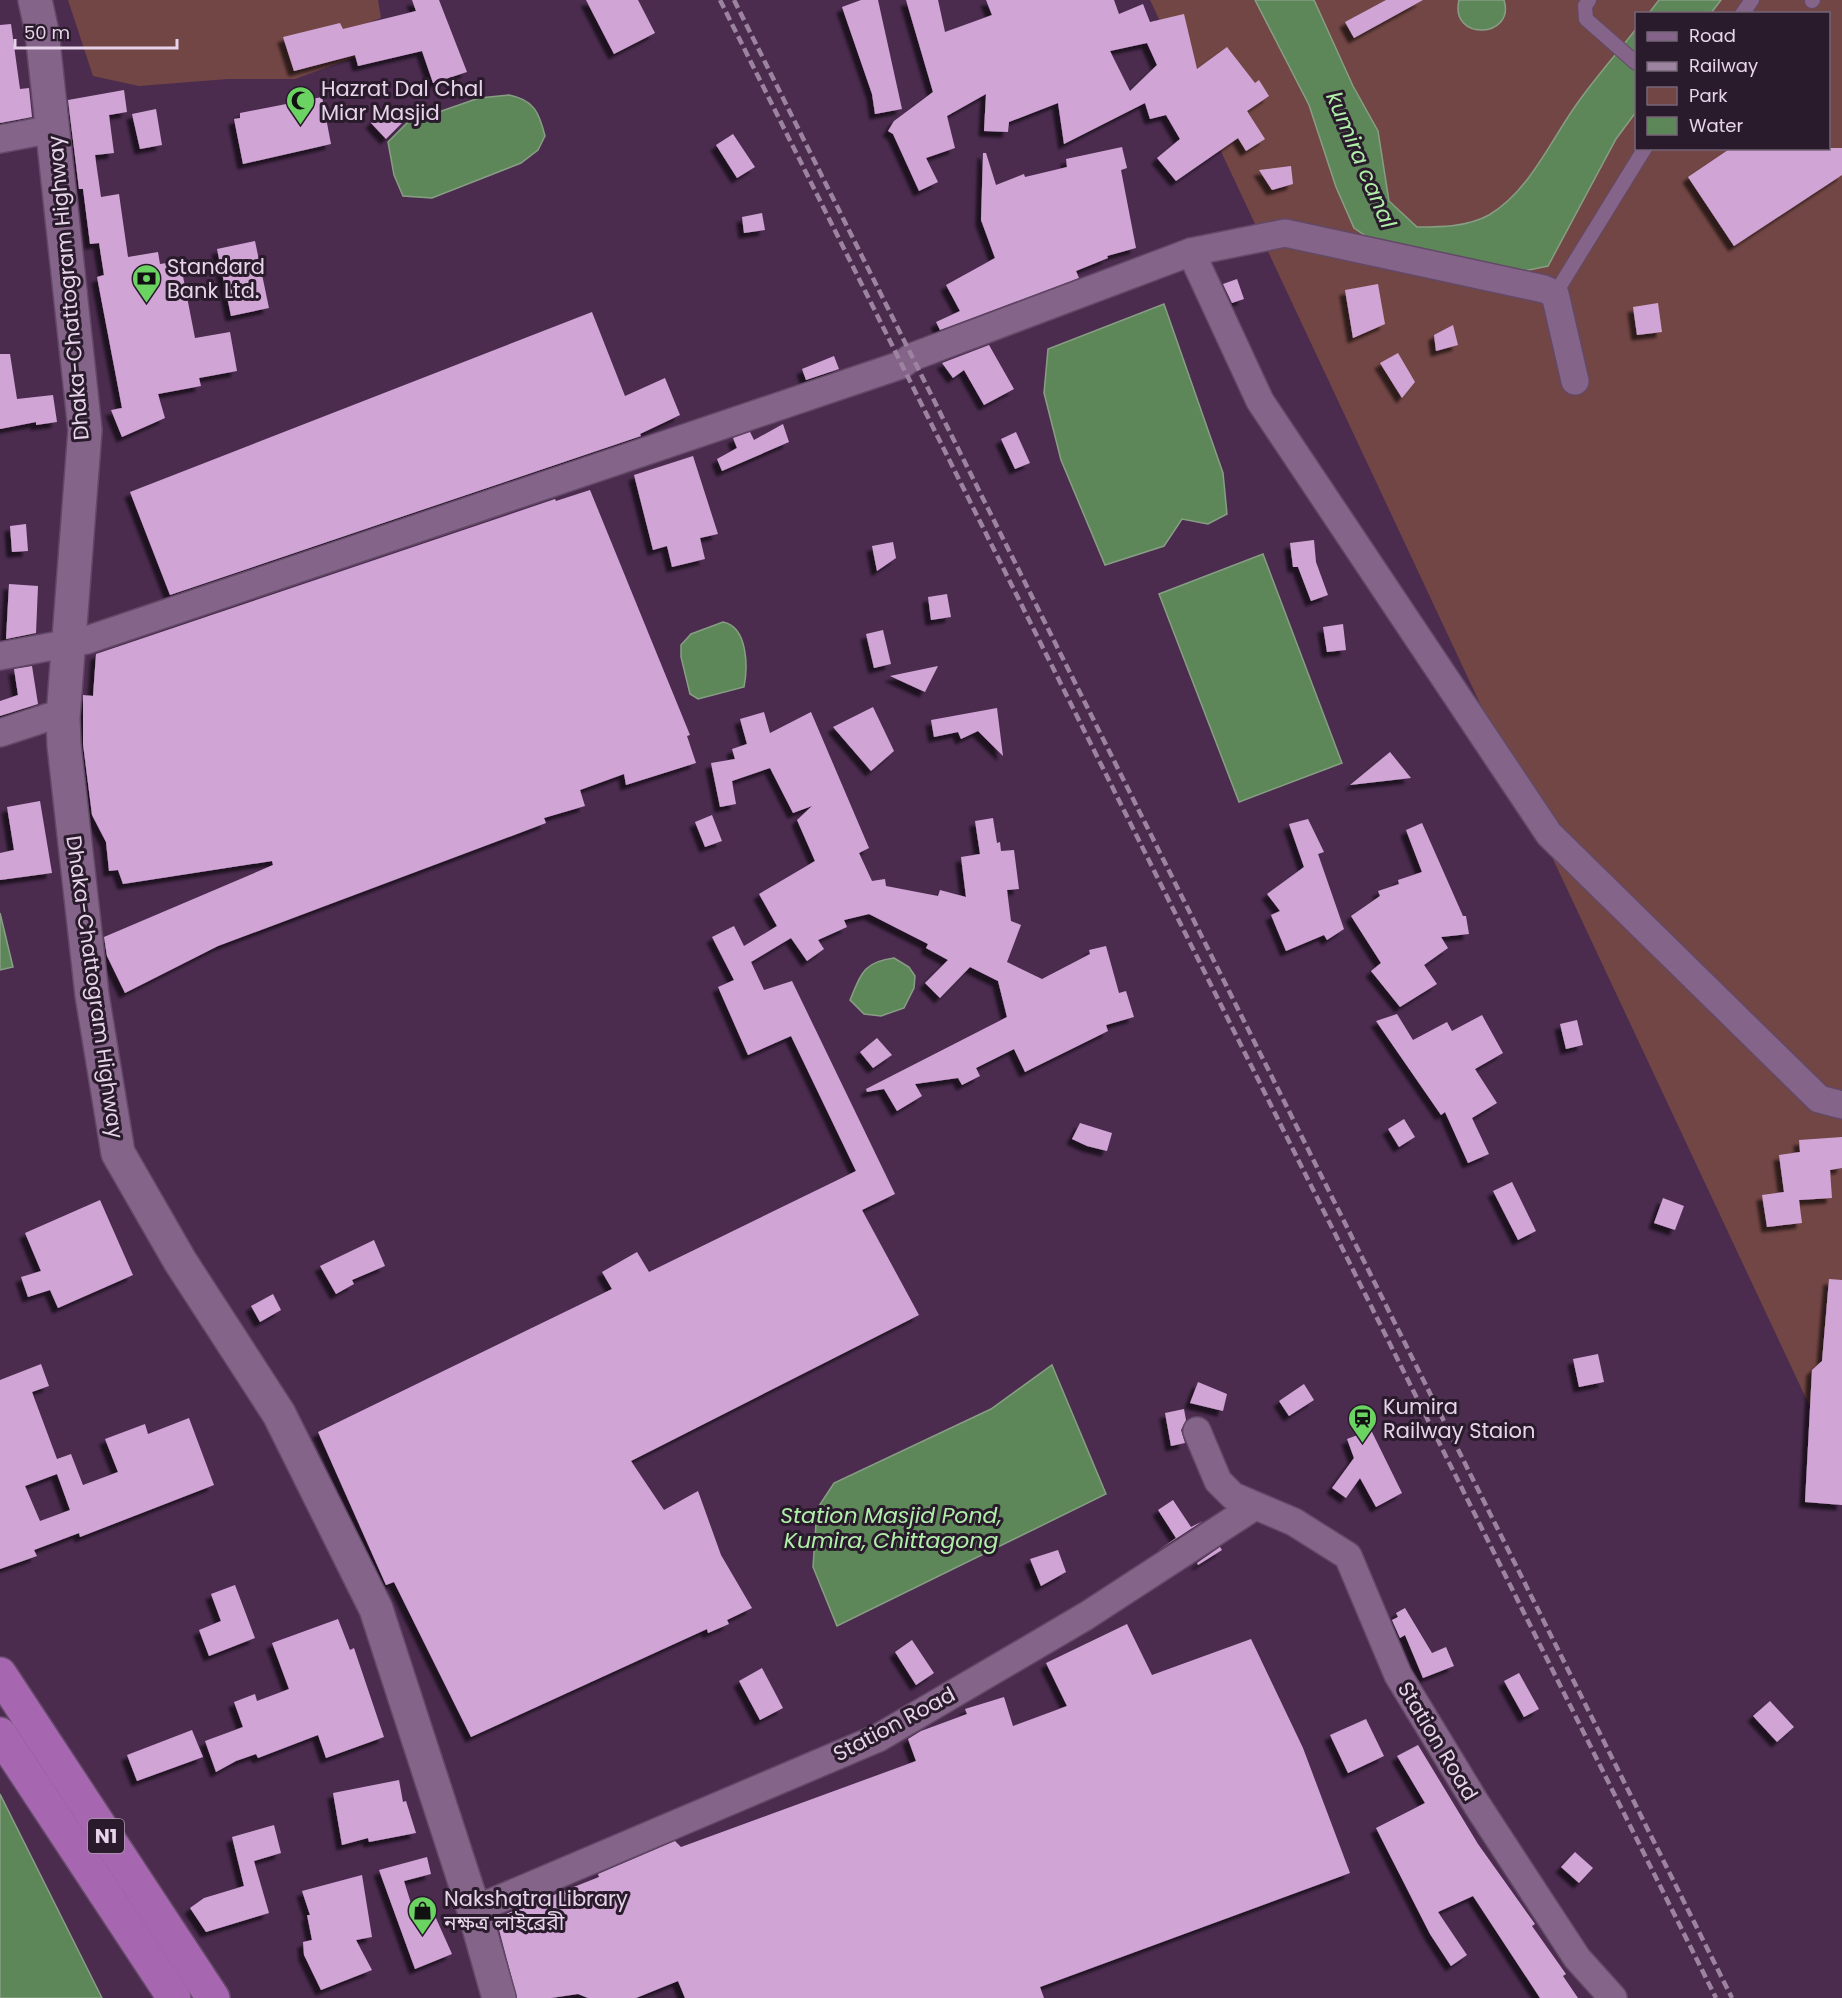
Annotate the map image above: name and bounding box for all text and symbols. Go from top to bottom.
scale bar [15,12,177,50]
legend [1635,12,1830,150]
text: 50 m [24,20,70,45]
text: Road [1689,23,1736,48]
text: Railway [1689,53,1758,78]
place label: Hazrat Dal Chal Miar Masjid [321,74,483,127]
text: Park [1689,83,1728,108]
mosque icon: Hazrat Dal Chal Miar Masjid [284,84,316,126]
water label: kumira canal [1318,87,1404,234]
text: Water [1689,113,1743,138]
street label: Dhaka-Chattogram Highway [40,134,96,442]
place label: Standard Bank Ltd. [167,252,265,305]
bank icon: Standard Bank Ltd. [130,262,162,304]
street label: Dhaka-Chattogram Highway [59,834,131,1141]
place label: Kumira Railway Staion [1383,1392,1535,1445]
station icon: Kumira Railway Staion [1346,1402,1378,1444]
water label: Station Masjid Pond, Kumira, Chittagong [780,1500,1002,1556]
street label: Station Road [1391,1676,1485,1806]
street label: Station Road [828,1680,960,1768]
road number: N1 [88,1819,124,1853]
place label: Nakshatra Library নক্ষত্র লাইব্রেরী [443,1884,628,1937]
shop icon: Nakshatra Library নক্ষত্র লাইব্রেরী [407,1894,439,1936]

